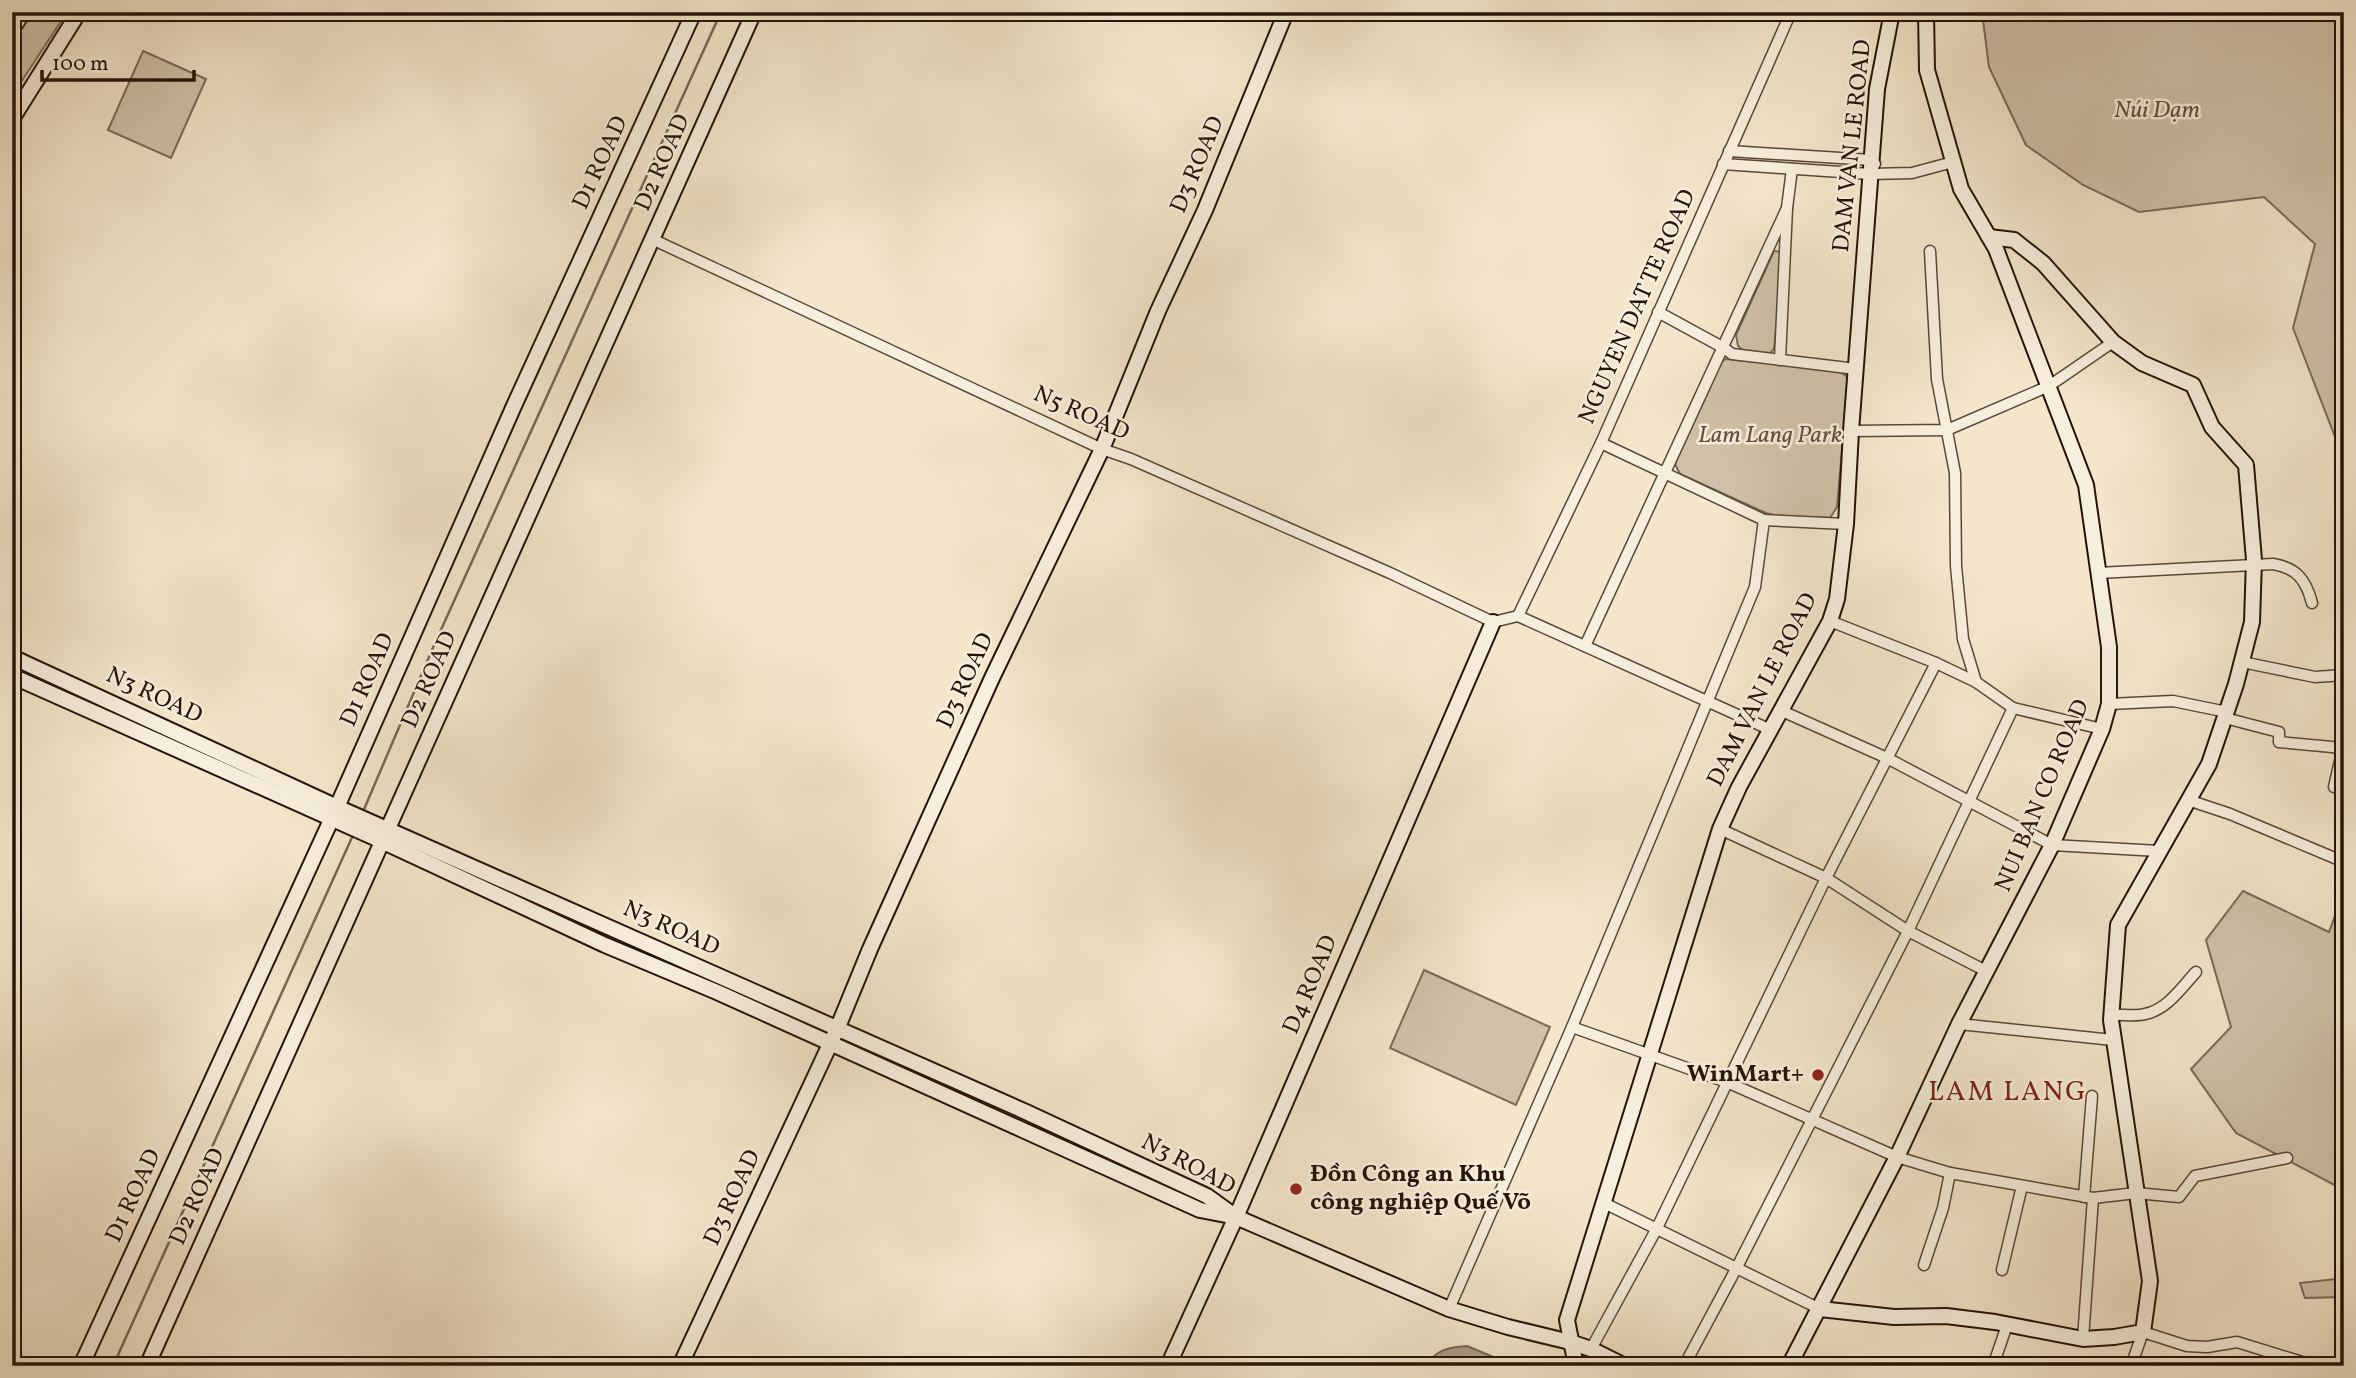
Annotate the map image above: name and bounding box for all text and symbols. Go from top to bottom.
scale bar [42,38,194,82]
street label: DAM VAN LE ROAD [1825,38,1881,254]
text: 100 m [52,50,109,79]
park label: Núi Dạm [2114,94,2200,128]
street label: D2 ROAD [627,109,699,217]
street label: D1 ROAD [565,111,637,215]
street label: D3 ROAD [1162,111,1234,219]
street label: NGUYEN DAT TE ROAD [1571,184,1705,430]
street label: N5 ROAD [1027,378,1135,450]
park label: Lam Lang Park [1698,419,1842,453]
street label: DAM VAN LE ROAD [1699,587,1827,793]
street label: D2 ROAD [394,626,466,734]
street label: D3 ROAD [929,627,1003,735]
street label: D1 ROAD [332,628,404,732]
street label: N3 ROAD [100,659,208,733]
street label: NUI BAN CO ROAD [1987,694,2099,898]
street label: N3 ROAD [617,893,725,965]
street label: D4 ROAD [1275,930,1347,1040]
place label: WinMart+ [1687,1058,1804,1092]
marker: WinMart+ [1810,1067,1826,1083]
district label: LAM LANG [1928,1073,2088,1112]
street label: N3 ROAD [1135,1126,1241,1204]
street label: D2 ROAD [162,1143,234,1251]
street label: D1 ROAD [98,1144,170,1248]
street label: D3 ROAD [696,1144,770,1252]
place label: Đồn Công an Khu công nghiệp Quế Võ [1310,1158,1531,1220]
marker: Đồn Công an Khu công nghiệp Quế Võ [1288,1181,1304,1197]

